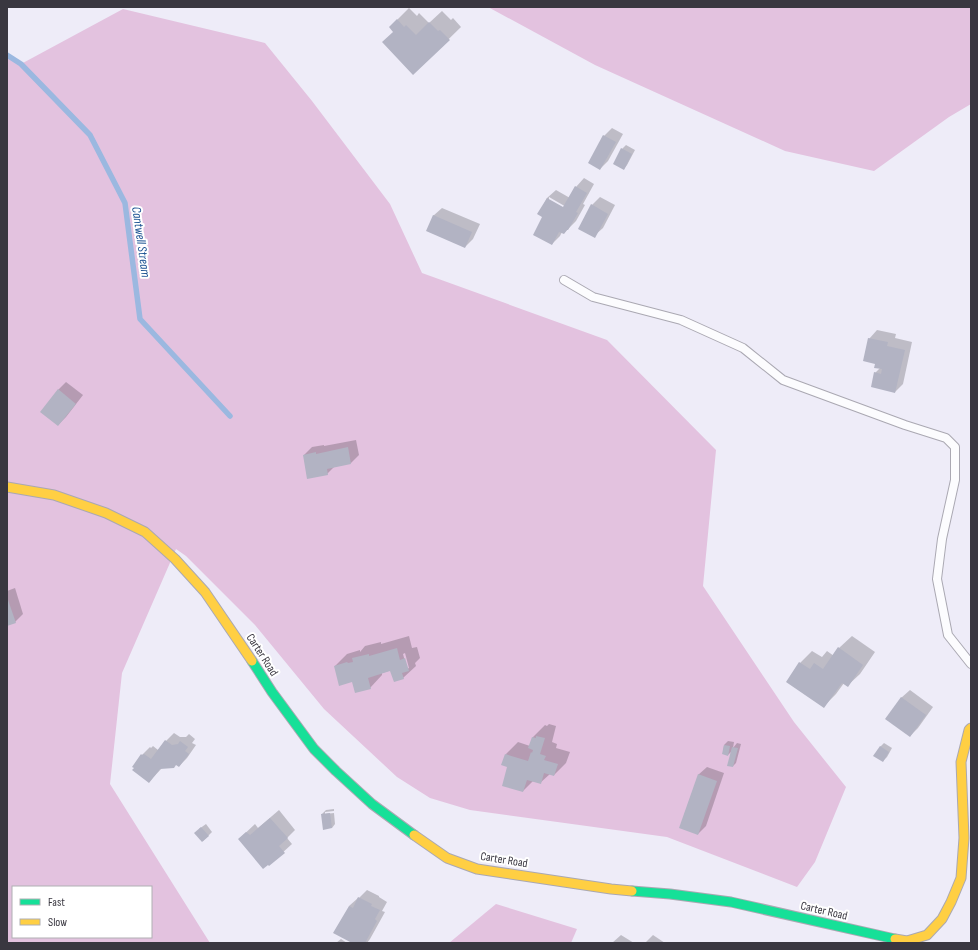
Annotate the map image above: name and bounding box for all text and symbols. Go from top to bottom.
water label: Cantwell Stream [128,206,154,278]
street label: Carter Road [243,631,281,679]
street label: Carter Road [479,849,529,871]
legend [12,886,152,938]
text: Fast [48,895,65,910]
street label: Carter Road [799,898,849,924]
text: Slow [48,915,67,930]

